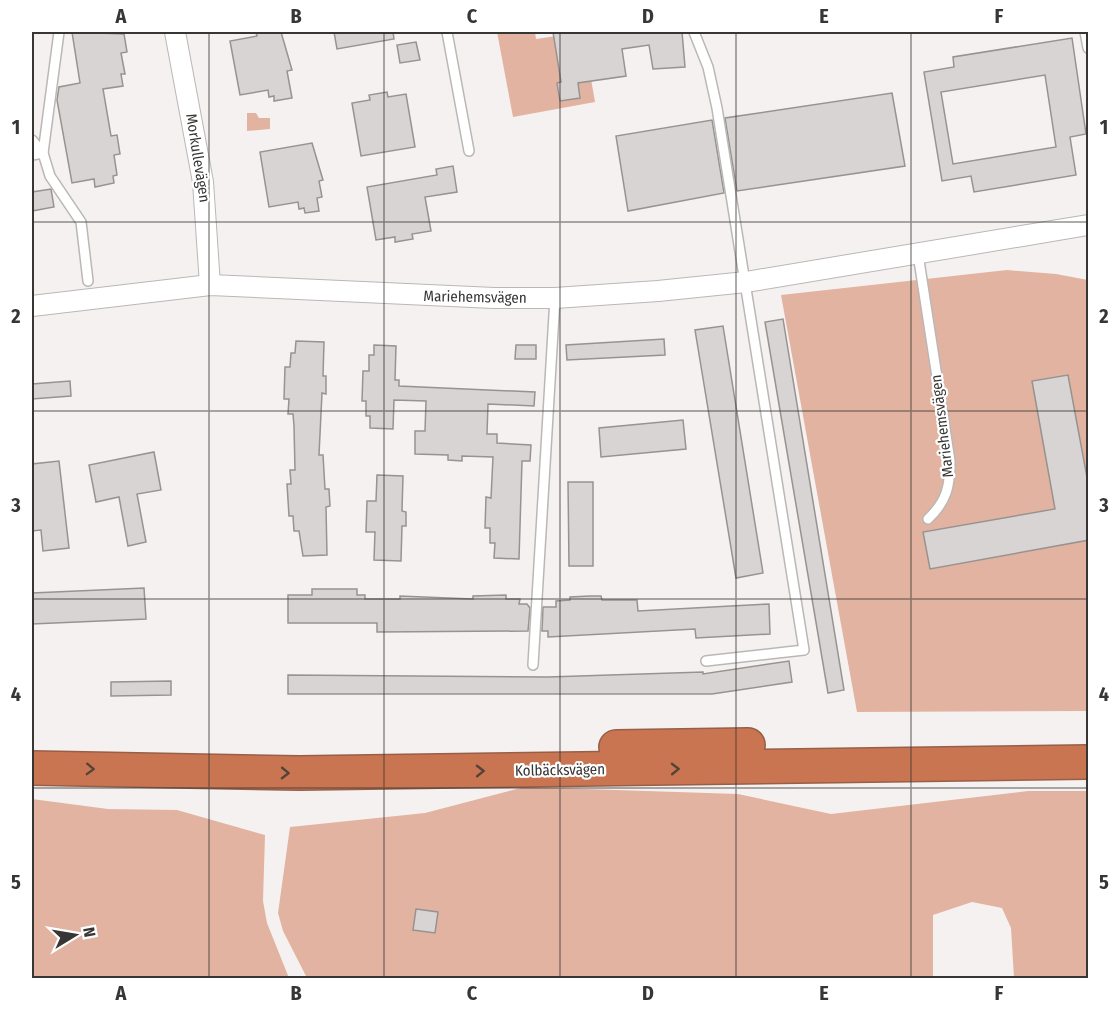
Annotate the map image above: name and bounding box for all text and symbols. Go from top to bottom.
text: A [115,4,128,28]
text: B [290,4,302,28]
text: C [467,4,478,28]
text: D [642,4,654,28]
text: E [819,4,829,28]
text: F [995,4,1004,28]
street label: Morkullevägen [182,112,214,204]
text: 1 [12,115,20,139]
text: 1 [1100,115,1108,139]
street label: Mariehemsvägen [423,287,527,307]
text: 2 [10,304,21,328]
text: 2 [1098,304,1109,328]
street label: Mariehemsvägen [927,374,957,478]
text: 3 [10,493,21,517]
text: 3 [1098,493,1109,517]
text: 4 [11,682,21,706]
text: 4 [1099,682,1109,706]
street label: Kolbäcksvägen [515,760,605,780]
one-way arrow [85,763,94,776]
one-way arrow [670,763,679,775]
one-way arrow [475,765,484,777]
one-way arrow [280,767,289,779]
text: 5 [11,870,21,894]
text: 5 [1099,870,1109,894]
north arrow [45,905,105,965]
text: N [79,926,99,939]
text: A [115,981,128,1005]
text: B [290,981,302,1005]
text: C [467,981,478,1005]
text: D [642,981,654,1005]
text: E [819,981,829,1005]
text: F [995,981,1004,1005]

